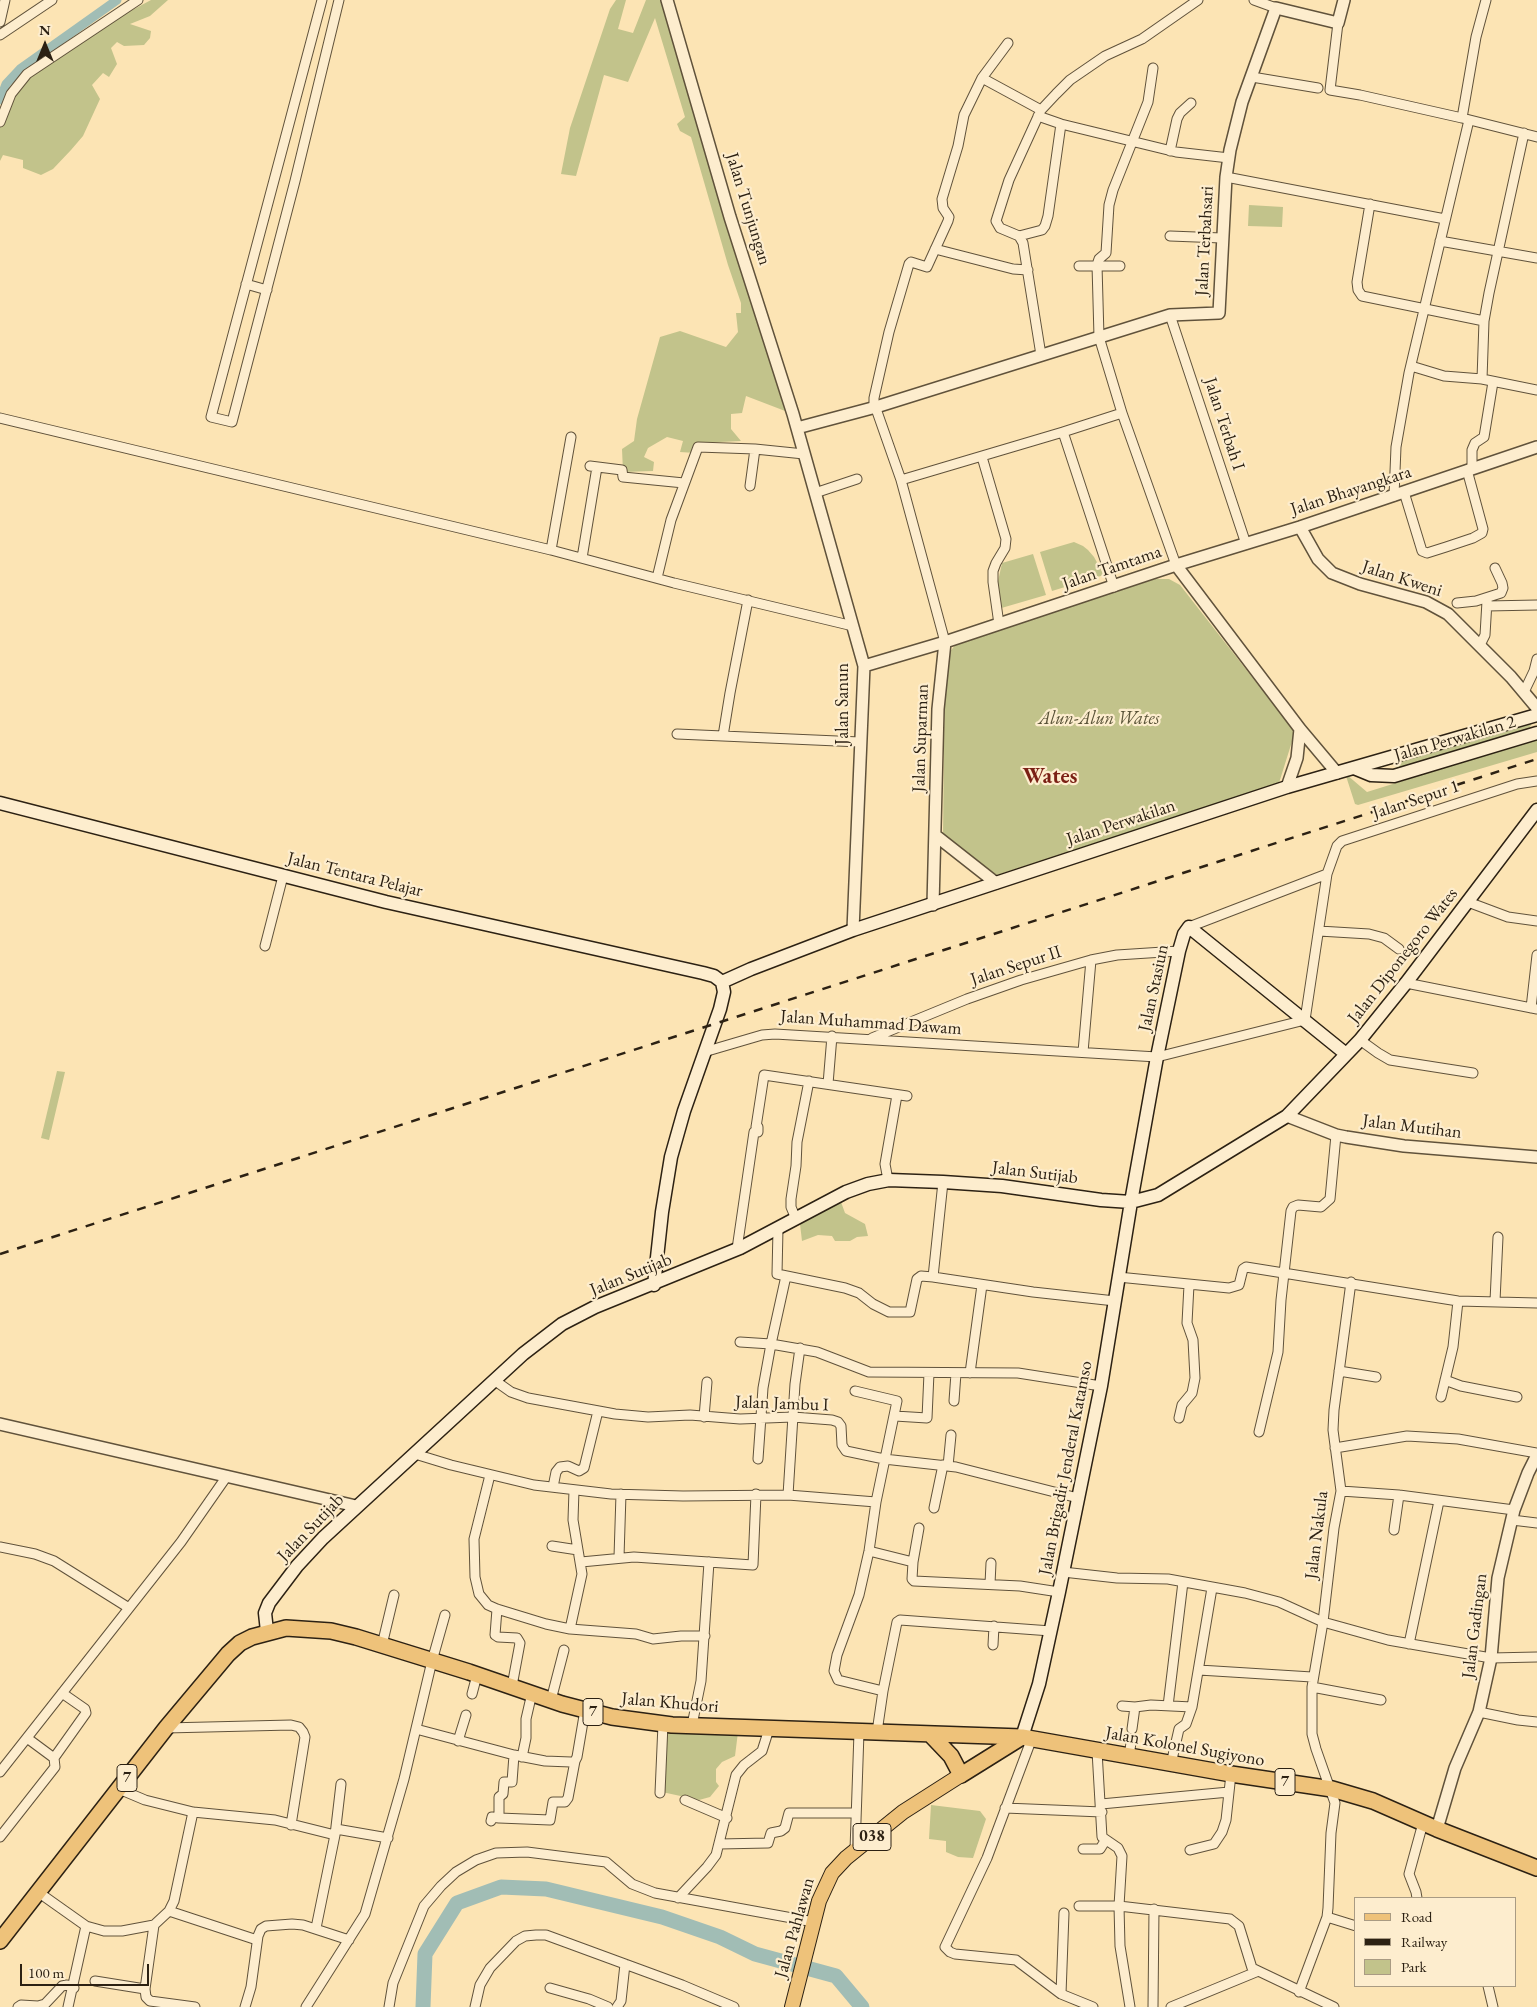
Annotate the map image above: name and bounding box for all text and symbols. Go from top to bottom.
north arrow [20,20,70,70]
text: N [39,21,51,39]
street label: Jalan Tunjungan [721,150,775,268]
street label: Jalan Terbahsari [1191,186,1219,296]
street label: Jalan Terbah I [1199,375,1249,473]
street label: Jalan Bhayangkara [1288,461,1414,521]
street label: Jalan Tamtama [1060,541,1164,595]
street label: Jalan Kweni [1359,556,1445,602]
street label: Jalan Sanun [832,663,854,745]
street label: Jalan Suparman [908,683,934,793]
park label: Alun-Alun Wates [1038,708,1160,730]
street label: Jalan Perwakilan 2 [1392,711,1518,767]
district label: Wates [1022,764,1078,790]
street label: Jalan Sepur 1 [1370,776,1462,824]
street label: Jalan Perwakilan [1064,795,1178,851]
street label: Jalan Tentara Pelajar [285,848,425,902]
street label: Jalan Diponegoro Wates [1343,884,1463,1028]
street label: Jalan Sepur II [968,941,1064,991]
street label: Jalan Stasiun [1134,943,1174,1033]
street label: Jalan Muhammad Dawam [780,1006,962,1040]
street label: Jalan Mutihan [1361,1110,1463,1144]
street label: Jalan Sutijab [991,1157,1079,1189]
street label: Jalan Sutijab [587,1249,675,1301]
street label: Jalan Brigadir Jenderal Katamso [1035,1359,1097,1577]
street label: Jalan Jambu I [735,1392,829,1416]
street label: Jalan Sutijab [273,1489,349,1567]
street label: Jalan Nakula [1301,1490,1333,1580]
street label: Jalan Gadingan [1458,1572,1492,1680]
street label: Jalan Khudori [621,1688,719,1718]
road number: 7 [583,1698,603,1725]
street label: Jalan Kolonel Sugiyono [1104,1722,1266,1772]
road number: 7 [117,1765,137,1792]
road number: 7 [1275,1768,1295,1795]
road number: 038 [853,1824,891,1850]
street label: Jalan Pahlawan [770,1875,820,1981]
legend [1354,1897,1517,1987]
text: Road [1401,1907,1432,1926]
text: Railway [1401,1932,1447,1951]
scale bar [22,1954,151,1986]
text: Park [1401,1957,1427,1976]
text: 100 m [28,1963,64,1982]

